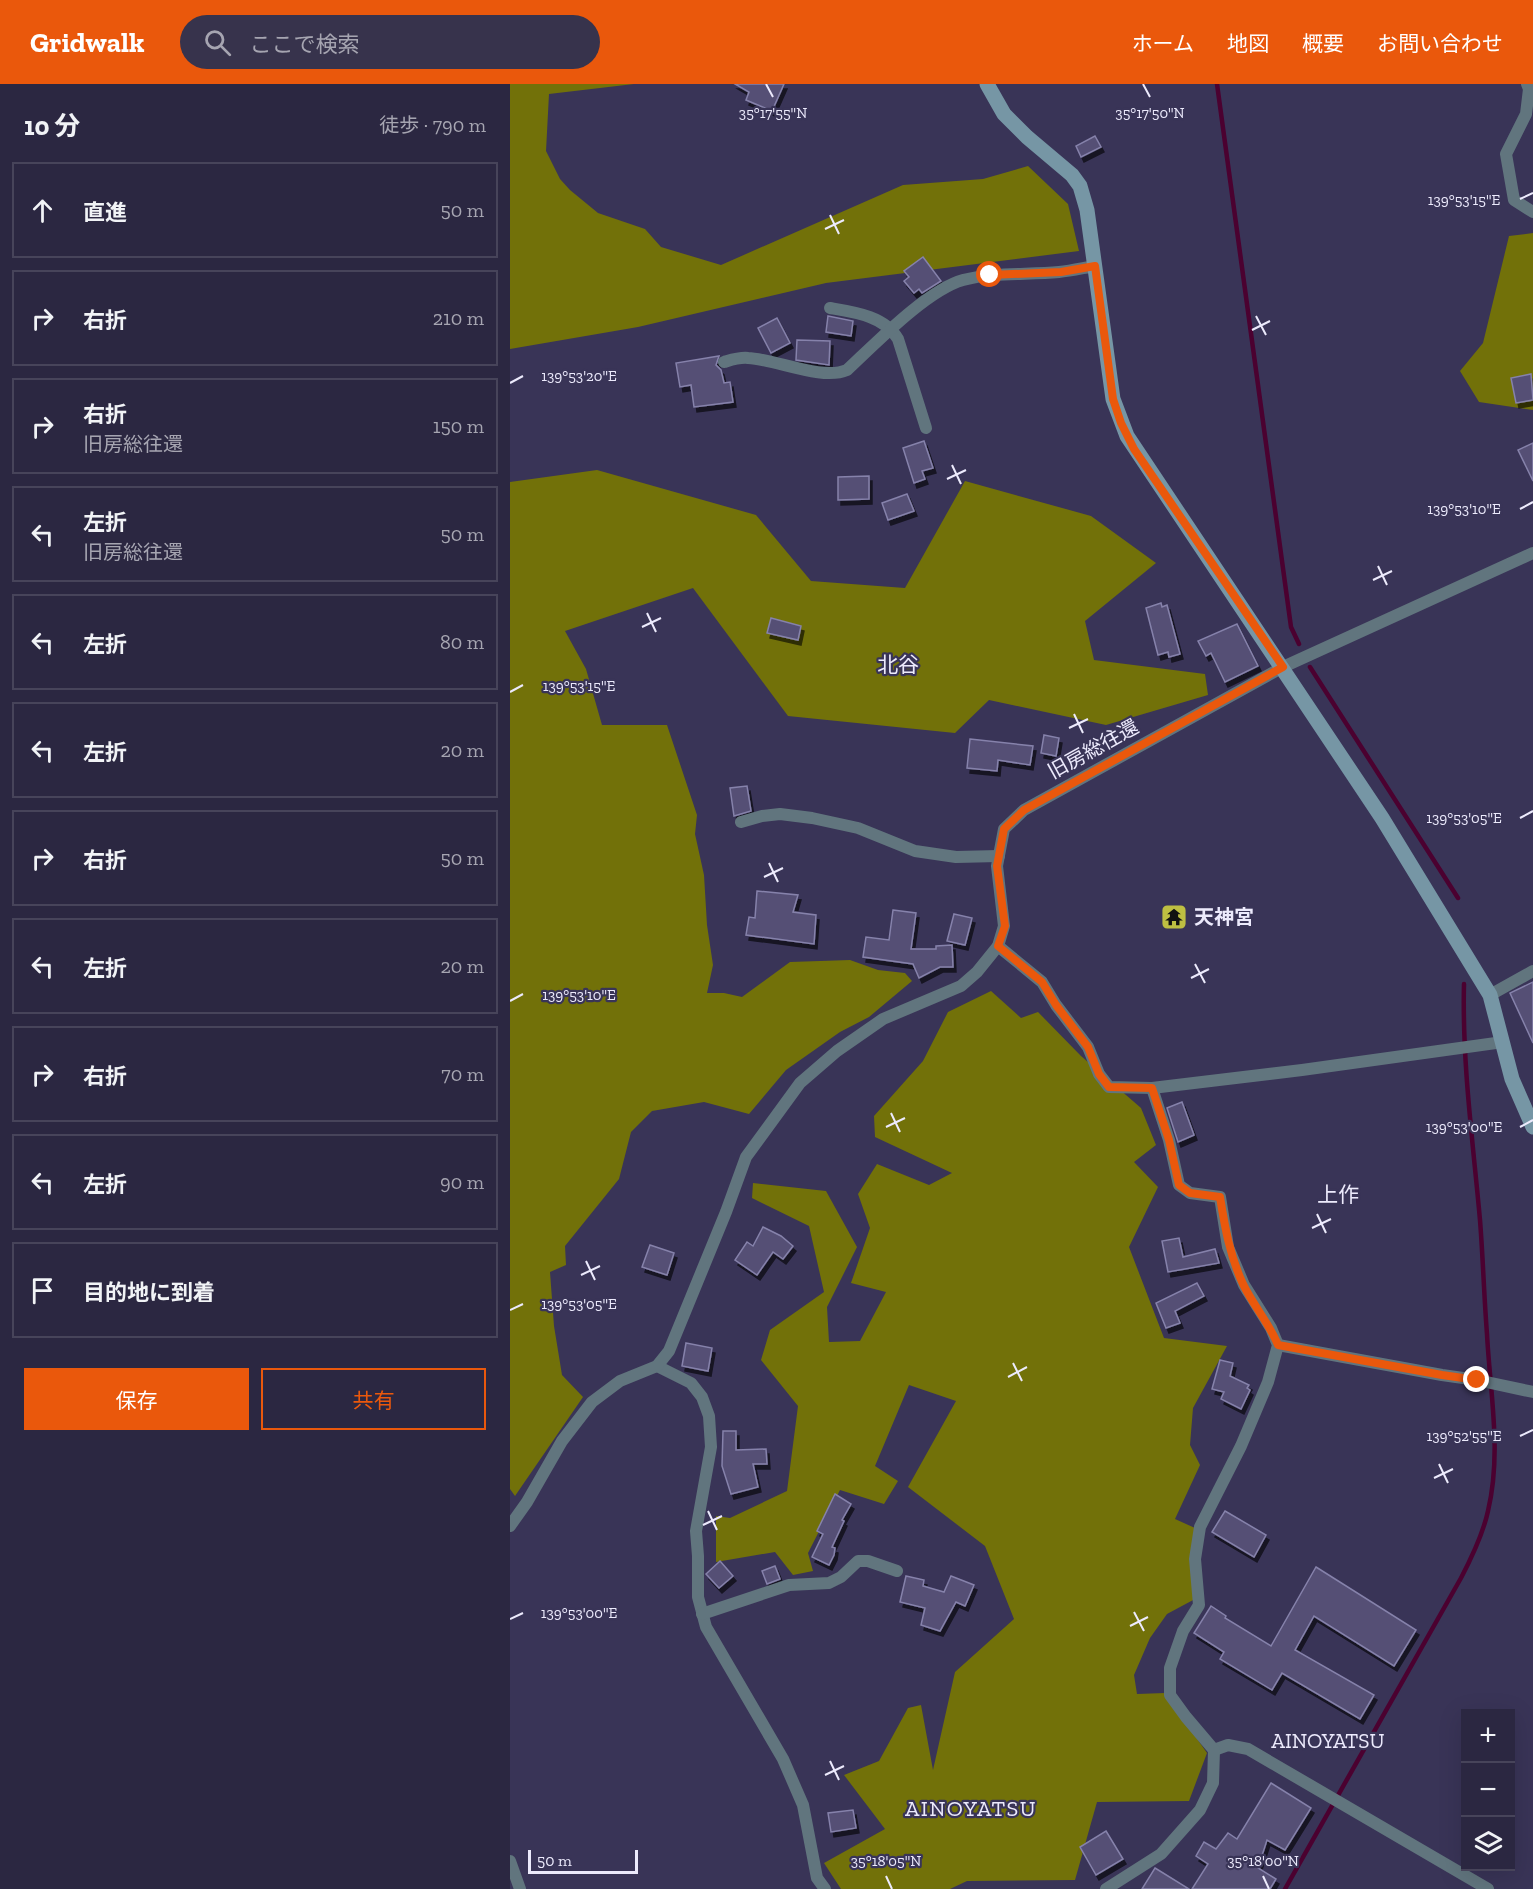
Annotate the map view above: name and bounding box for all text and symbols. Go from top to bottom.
search box [180,15,600,69]
text: Gridwalk [30,26,144,59]
icon: search [201,26,234,59]
text: ここで検索 [249,31,359,58]
text: ホーム [1132,31,1194,56]
text: 地図 [1227,31,1269,56]
text: 概要 [1302,31,1344,56]
text: お問い合わせ [1377,31,1503,56]
text: 35°17'55"N [739,104,807,122]
text: 35°17'50"N [1115,104,1185,122]
text: 10 分 [24,110,80,142]
text: 徒歩 · 790 m [379,113,486,137]
text: 139°53'15"E [1428,191,1501,209]
icon: ahead [26,194,59,227]
text: 50 m [440,198,484,222]
text: 直進 [83,199,127,226]
route start [976,261,1002,287]
icon: right [26,302,59,335]
text: 210 m [433,306,484,330]
text: 右折 [83,307,127,334]
text: 139°53'20"E [541,367,617,385]
text: 右折 [83,401,127,428]
icon: right [26,410,59,443]
text: 150 m [433,414,484,438]
text: 旧房総往還 [83,432,183,456]
text: 139°53'10"E [1427,500,1501,518]
text: 左折 [83,509,127,536]
icon: left [26,518,59,551]
text: 50 m [440,522,484,546]
text: 旧房総往還 [83,540,183,564]
icon: left [26,626,59,659]
text: 80 m [440,630,484,654]
text: 左折 [83,631,127,658]
district label: 北谷 [877,652,919,677]
text: 139°53'15"E [543,677,616,695]
street label: 旧房総往還 [1043,714,1143,784]
icon: left [26,734,59,767]
text: 20 m [440,738,484,762]
text: 左折 [83,739,127,766]
text: 139°53'05"E [1426,809,1502,827]
icon: right [26,842,59,875]
text: 50 m [440,846,484,870]
text: 右折 [83,847,127,874]
temple icon: 天神宮 [1159,902,1189,932]
place label: 天神宮 [1194,905,1254,929]
icon: left [26,950,59,983]
text: 20 m [440,954,484,978]
text: 左折 [83,955,127,982]
text: 139°53'10"E [542,986,616,1004]
icon: right [26,1058,59,1091]
text: 70 m [441,1062,484,1086]
text: 右折 [83,1063,127,1090]
text: 139°53'00"E [1426,1118,1502,1136]
icon: left [26,1166,59,1199]
text: 90 m [440,1170,484,1194]
text: 左折 [83,1171,127,1198]
district label: 上作 [1317,1182,1359,1207]
icon: arrive [26,1274,59,1307]
text: 目的地に到着 [83,1279,215,1306]
text: 139°53'05"E [541,1295,617,1313]
route end [1463,1366,1489,1392]
button: 保存 [24,1368,249,1430]
button: 共有 [261,1368,486,1430]
text: 139°52'55"E [1426,1427,1502,1445]
text: 139°53'00"E [541,1604,617,1622]
map controls [1461,1709,1515,1871]
button: + [1461,1709,1515,1763]
district label: AINOYATSU [1271,1728,1385,1753]
button: − [1461,1763,1515,1817]
district label: AINOYATSU [905,1795,1037,1822]
button: layers [1461,1817,1515,1871]
scale bar [528,1847,638,1874]
text: 50 m [537,1851,572,1870]
text: 35°18'05"N [851,1852,921,1870]
text: 35°18'00"N [1227,1852,1299,1870]

